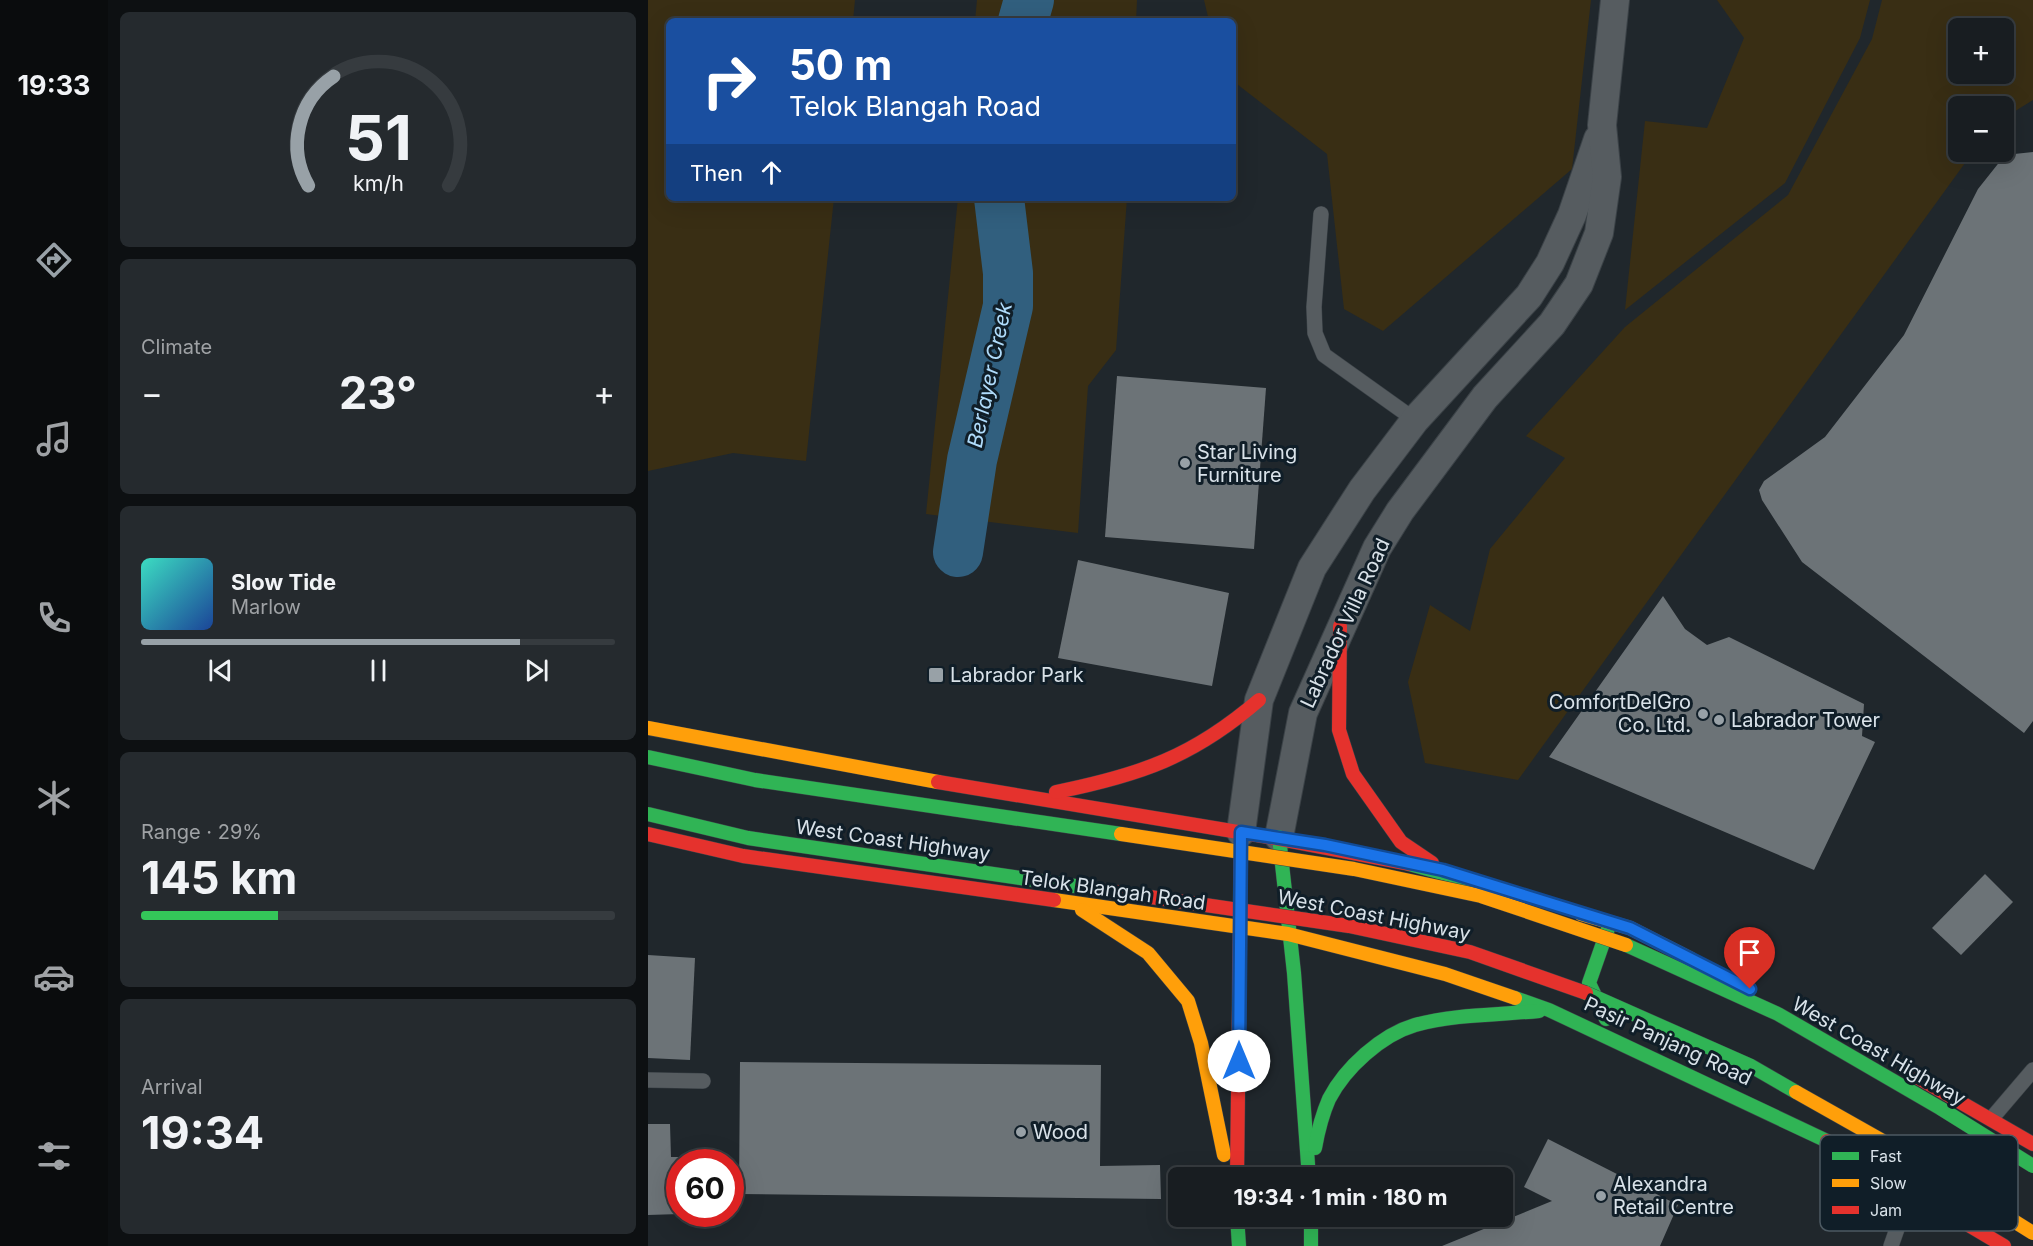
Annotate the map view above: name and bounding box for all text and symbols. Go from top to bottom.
map controls [1948,18,2014,162]
button: + [1948,18,2014,84]
text: 50 m [789,39,892,90]
icon: right [690,42,768,120]
text: 19:33 [17,69,91,102]
text: Telok Blangah Road [789,90,1041,123]
button: − [1948,96,2014,162]
text: 51 [345,101,411,176]
icon: ahead [755,156,788,189]
text: Then [690,160,743,186]
text: km/h [353,171,403,197]
icon: directions [33,239,75,281]
water label: Berlayer Creek [962,300,1017,450]
text: Climate [141,335,212,359]
text: 23° [339,365,417,420]
text: − [141,373,163,413]
text: + [593,373,615,413]
icon: music [33,418,75,460]
place label: Star Living Furniture [1197,440,1297,487]
marker: Star Living Furniture [1178,456,1192,470]
street label: Labrador Villa Road [1295,534,1395,712]
text: Slow Tide [231,569,336,595]
text: Marlow [231,595,301,619]
icon: phone [33,597,75,639]
icon: previous [204,654,237,687]
icon: pause [362,654,395,687]
icon: next [520,654,553,687]
place label: Labrador Park [950,663,1084,687]
marker: Labrador Park [927,666,945,684]
place label: ComfortDelGro Co. Ltd. [1549,690,1691,737]
marker: ComfortDelGro Co. Ltd. [1696,707,1710,721]
place label: Labrador Tower [1731,708,1881,732]
marker: Labrador Tower [1712,713,1726,727]
icon: climate [33,777,75,819]
street label: West Coast Highway [794,814,992,866]
text: Range · 29% [141,820,262,844]
text: 145 km [141,850,297,905]
street label: Telok Blangah Road [1019,865,1207,915]
street label: West Coast Highway [1275,885,1473,945]
pin [1724,927,1775,989]
icon: arrive [1733,936,1766,969]
icon: car [33,956,75,998]
street label: Pasir Panjang Road [1580,992,1756,1090]
street label: West Coast Highway [1788,992,1970,1110]
position arrow [1207,1029,1271,1093]
text: Arrival [141,1075,203,1099]
text: 19:34 [141,1105,264,1160]
place label: Wood [1033,1120,1088,1144]
marker: Wood [1014,1125,1028,1139]
icon: filters [33,1135,75,1177]
legend [1820,1135,2018,1231]
text: Fast [1870,1146,1902,1166]
speed limit sign: 60 [666,1149,744,1227]
place label: Alexandra Retail Centre [1613,1172,1734,1219]
text: Slow [1870,1173,1907,1193]
text: 19:34 · 1 min · 180 m [1233,1184,1448,1210]
marker: Alexandra Retail Centre [1594,1189,1608,1203]
text: Jam [1870,1200,1902,1220]

